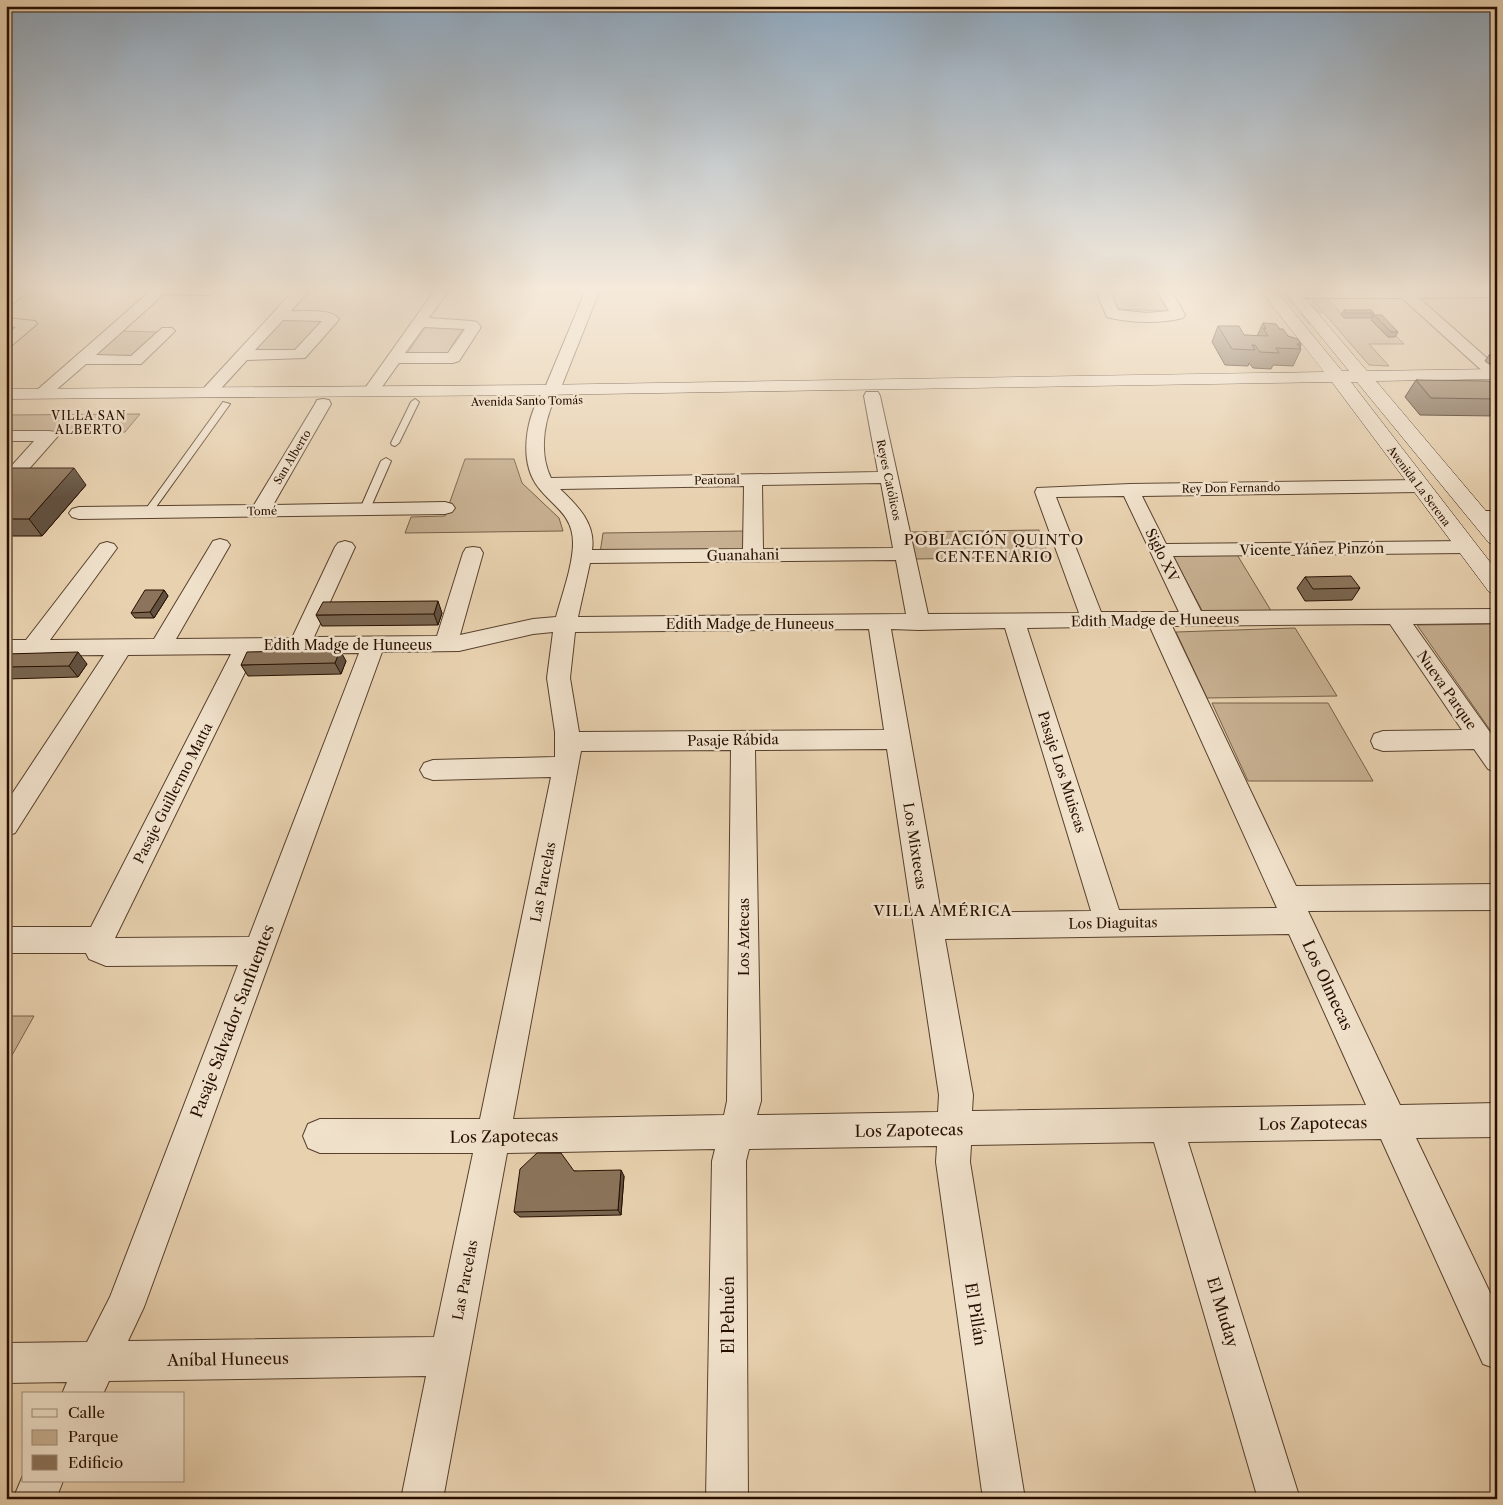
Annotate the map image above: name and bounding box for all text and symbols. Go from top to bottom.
street label: Avenida Santo Tomás [470,393,583,409]
district label: VILLA SAN ALBERTO [50,408,127,437]
street label: San Alberto [270,427,314,487]
street label: Reyes Católicos [874,438,904,522]
street label: Avenida La Serena [1384,442,1454,529]
street label: Peatonal [694,473,741,487]
street label: Rey Don Fernando [1182,480,1281,496]
street label: Tomé [247,504,277,518]
street label: Siglo XV [1141,525,1183,586]
district label: POBLACIÓN QUINTO CENTENARIO [904,530,1084,566]
street label: Vicente Yáñez Pinzón [1239,539,1385,559]
street label: Guanahani [707,545,779,565]
street label: Edith Madge de Huneeus [1071,610,1239,630]
street label: Edith Madge de Huneeus [666,615,834,633]
street label: Edith Madge de Huneeus [264,636,432,654]
street label: Nueva Parque [1413,647,1481,733]
street label: Pasaje Los Muiscas [1034,709,1090,835]
street label: Pasaje Guillermo Matta [130,719,217,866]
street label: Pasaje Rábida [687,730,780,750]
street label: Los Mixtecas [899,801,931,891]
street label: Las Parcelas [526,840,560,924]
street label: Los Aztecas [735,898,753,976]
district label: VILLA AMÉRICA [873,901,1012,920]
street label: Los Diaguitas [1068,913,1158,933]
street label: Pasaje Salvador Sanfuentes [186,921,278,1120]
street label: Los Olmecas [1298,937,1358,1033]
street label: Los Zapotecas [1258,1112,1368,1134]
street label: Los Zapotecas [854,1119,964,1141]
street label: Los Zapotecas [449,1125,559,1147]
street label: Las Parcelas [448,1238,482,1322]
street label: El Muday [1203,1274,1243,1351]
street label: El Pehuén [718,1276,738,1354]
street label: El Pillán [961,1281,991,1347]
street label: Aníbal Huneeus [166,1348,289,1370]
legend [22,1392,185,1482]
text: Calle [68,1403,105,1422]
text: Parque [68,1427,118,1446]
text: Edificio [68,1453,123,1472]

